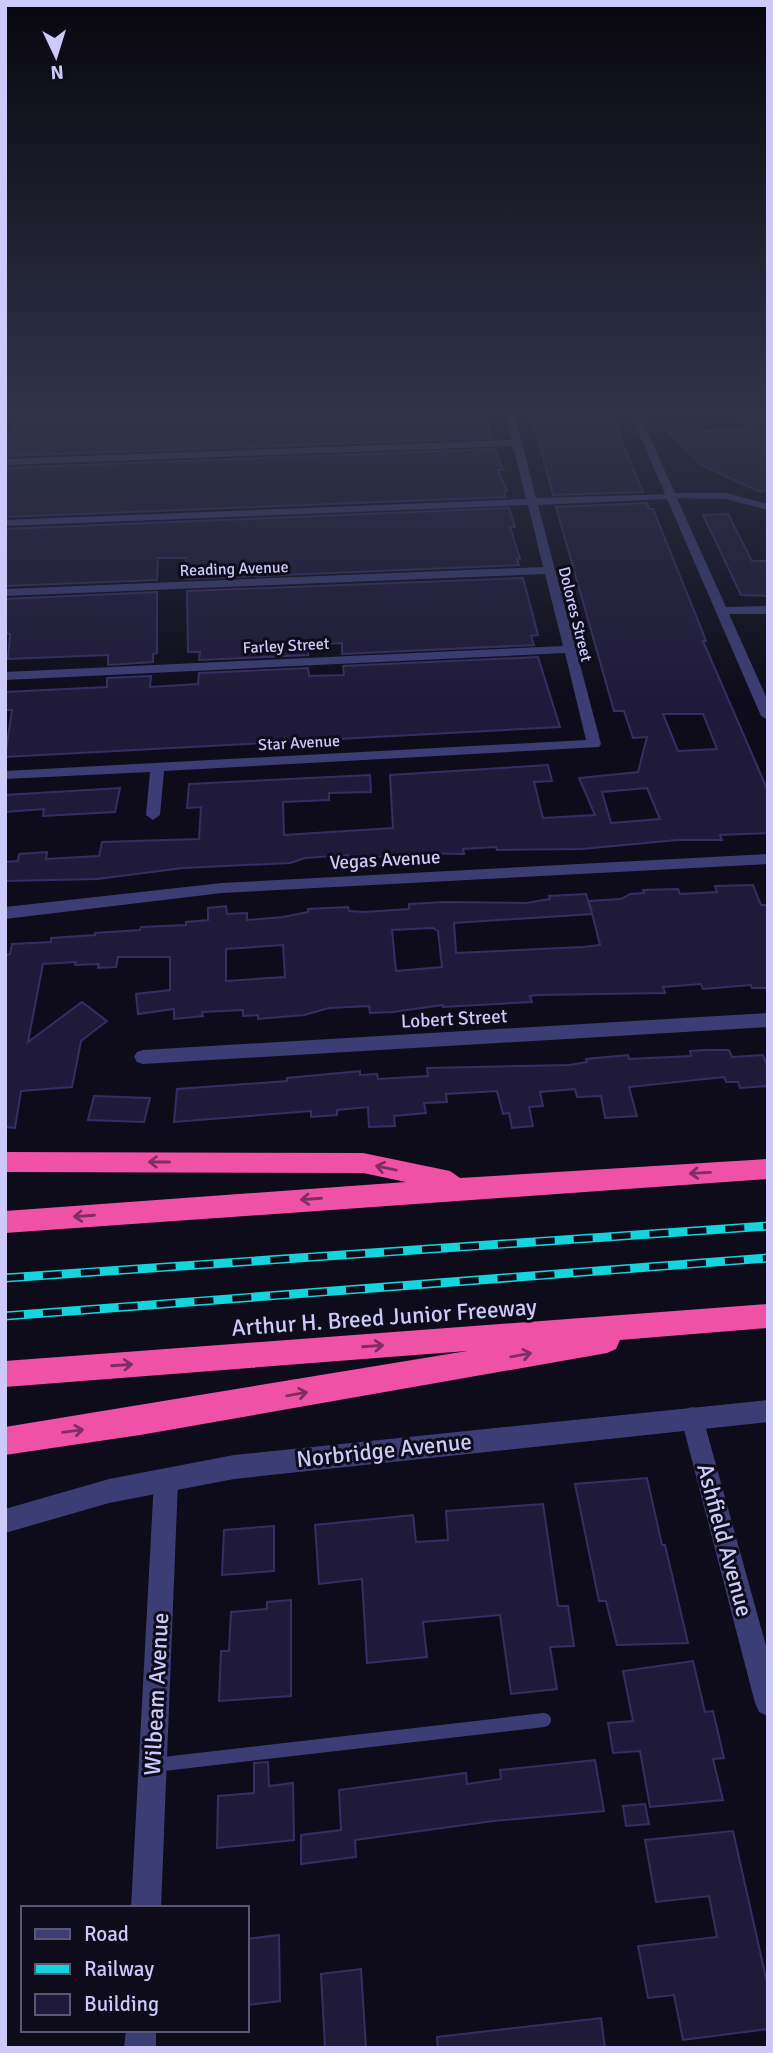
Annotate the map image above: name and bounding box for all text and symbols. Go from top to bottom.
north arrow [21,21,91,91]
text: N [50,60,65,84]
street label: Reading Avenue [179,557,289,581]
street label: Dolores Street [554,565,597,664]
street label: Farley Street [242,634,330,658]
street label: Star Avenue [258,731,341,755]
street label: Vegas Avenue [329,845,441,875]
street label: Lobert Street [400,1004,508,1034]
one-way arrow [147,1155,170,1169]
one-way arrow [375,1160,398,1174]
one-way arrow [688,1167,711,1180]
one-way arrow [300,1193,322,1206]
one-way arrow [73,1210,95,1223]
street label: Arthur H. Breed Junior Freeway [230,1292,538,1343]
one-way arrow [362,1339,384,1352]
one-way arrow [509,1348,532,1361]
one-way arrow [110,1358,133,1371]
one-way arrow [285,1387,308,1400]
one-way arrow [61,1424,84,1437]
street label: Norbridge Avenue [295,1427,473,1474]
street label: Ashfield Avenue [690,1460,759,1620]
street label: Wilbeam Avenue [138,1612,175,1776]
legend [21,1906,248,2032]
text: Road [84,1921,129,1947]
text: Railway [84,1956,154,1982]
text: Building [84,1991,159,2017]

